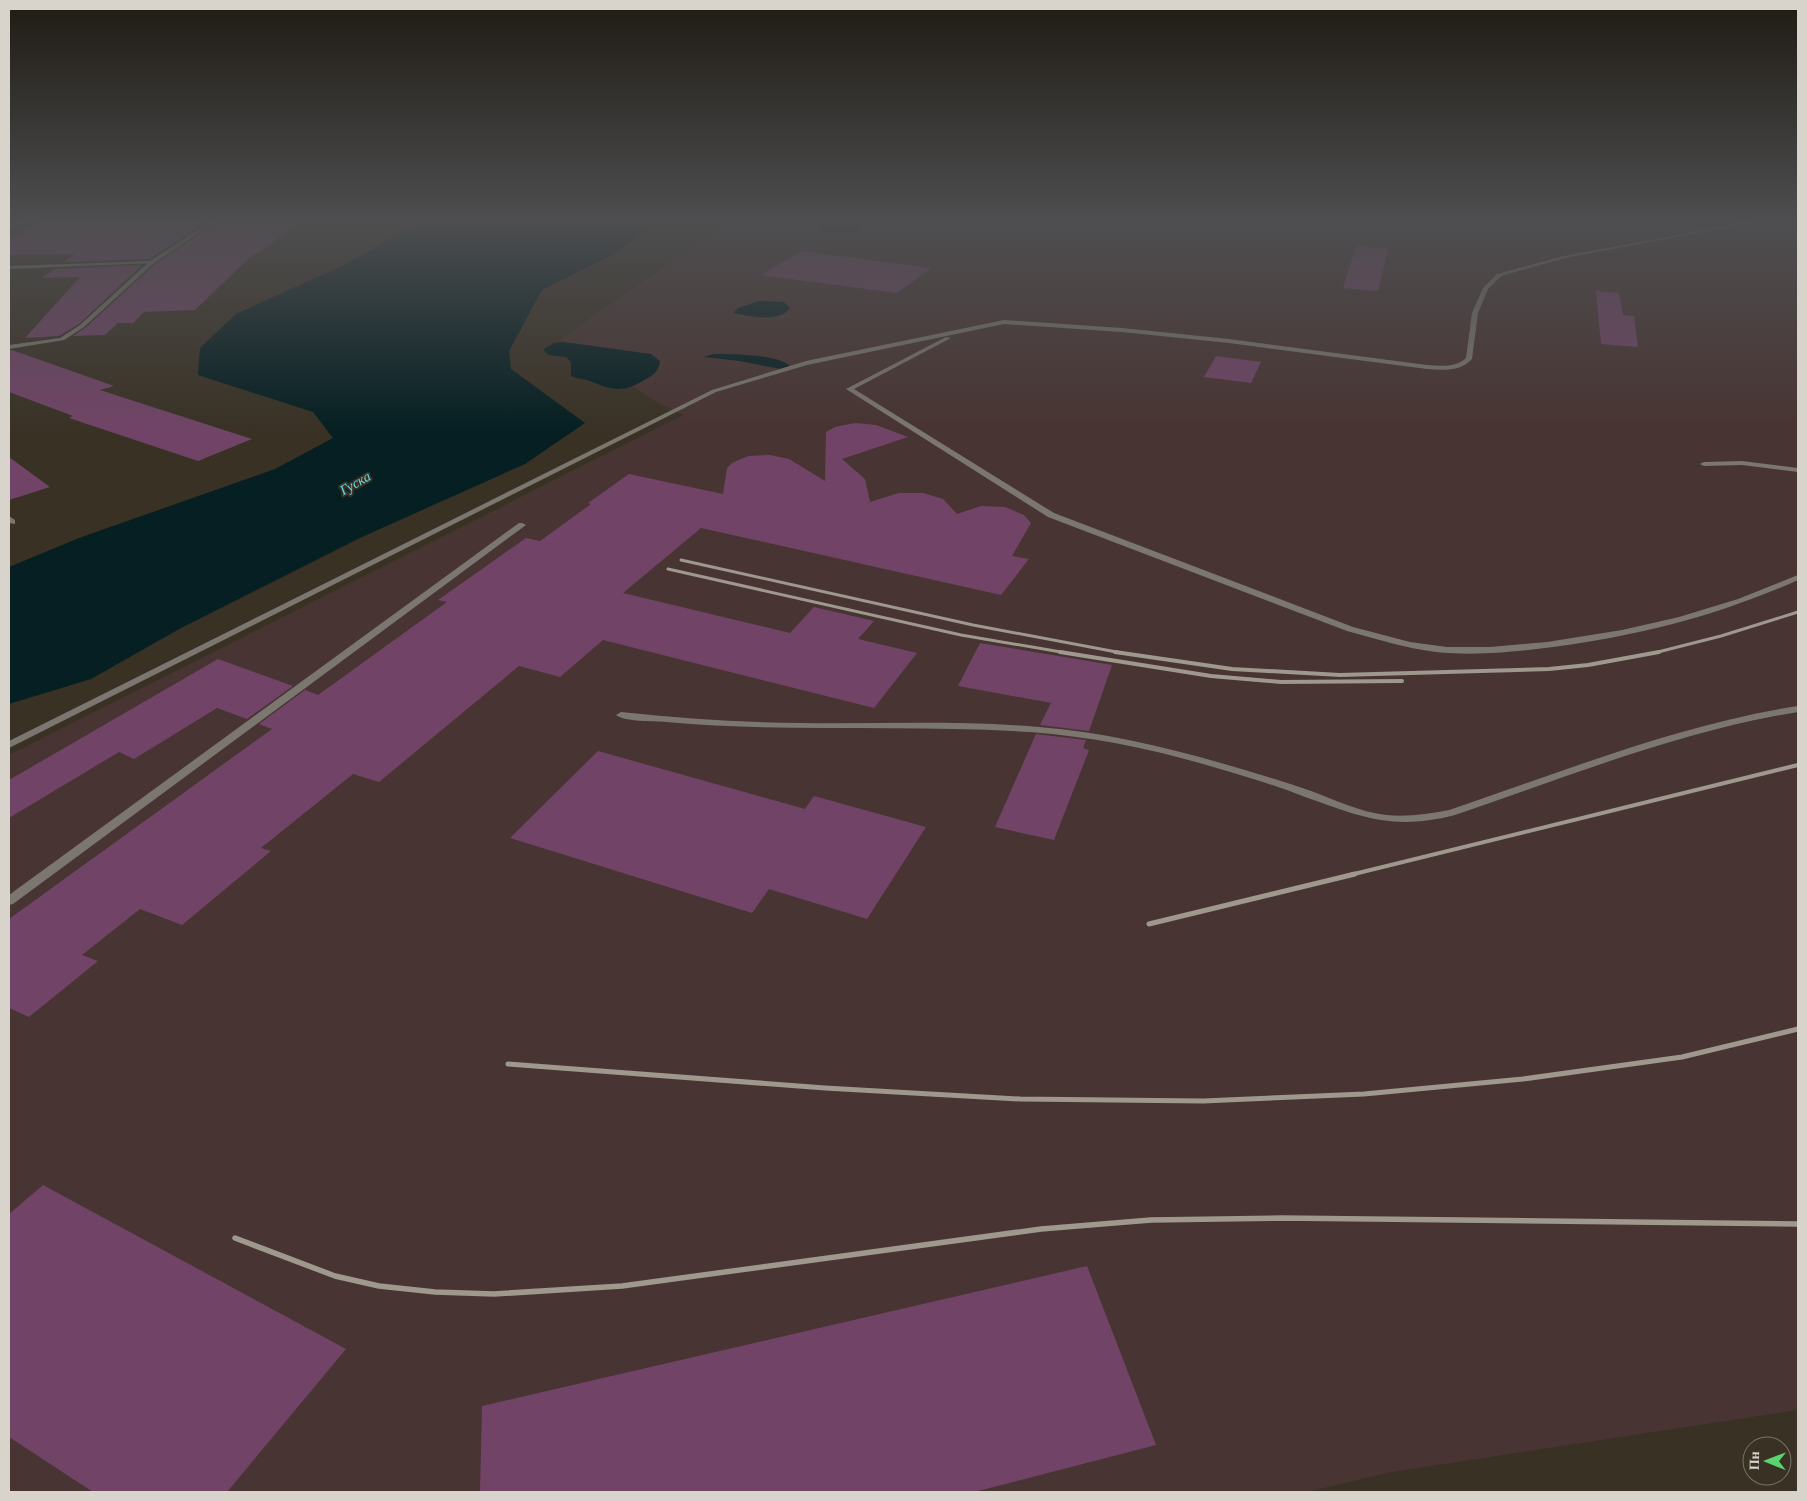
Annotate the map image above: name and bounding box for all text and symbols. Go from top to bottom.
water label: Гуска [335,467,374,500]
north arrow [1742,1436,1792,1486]
text: Пн [1745,1451,1763,1470]

